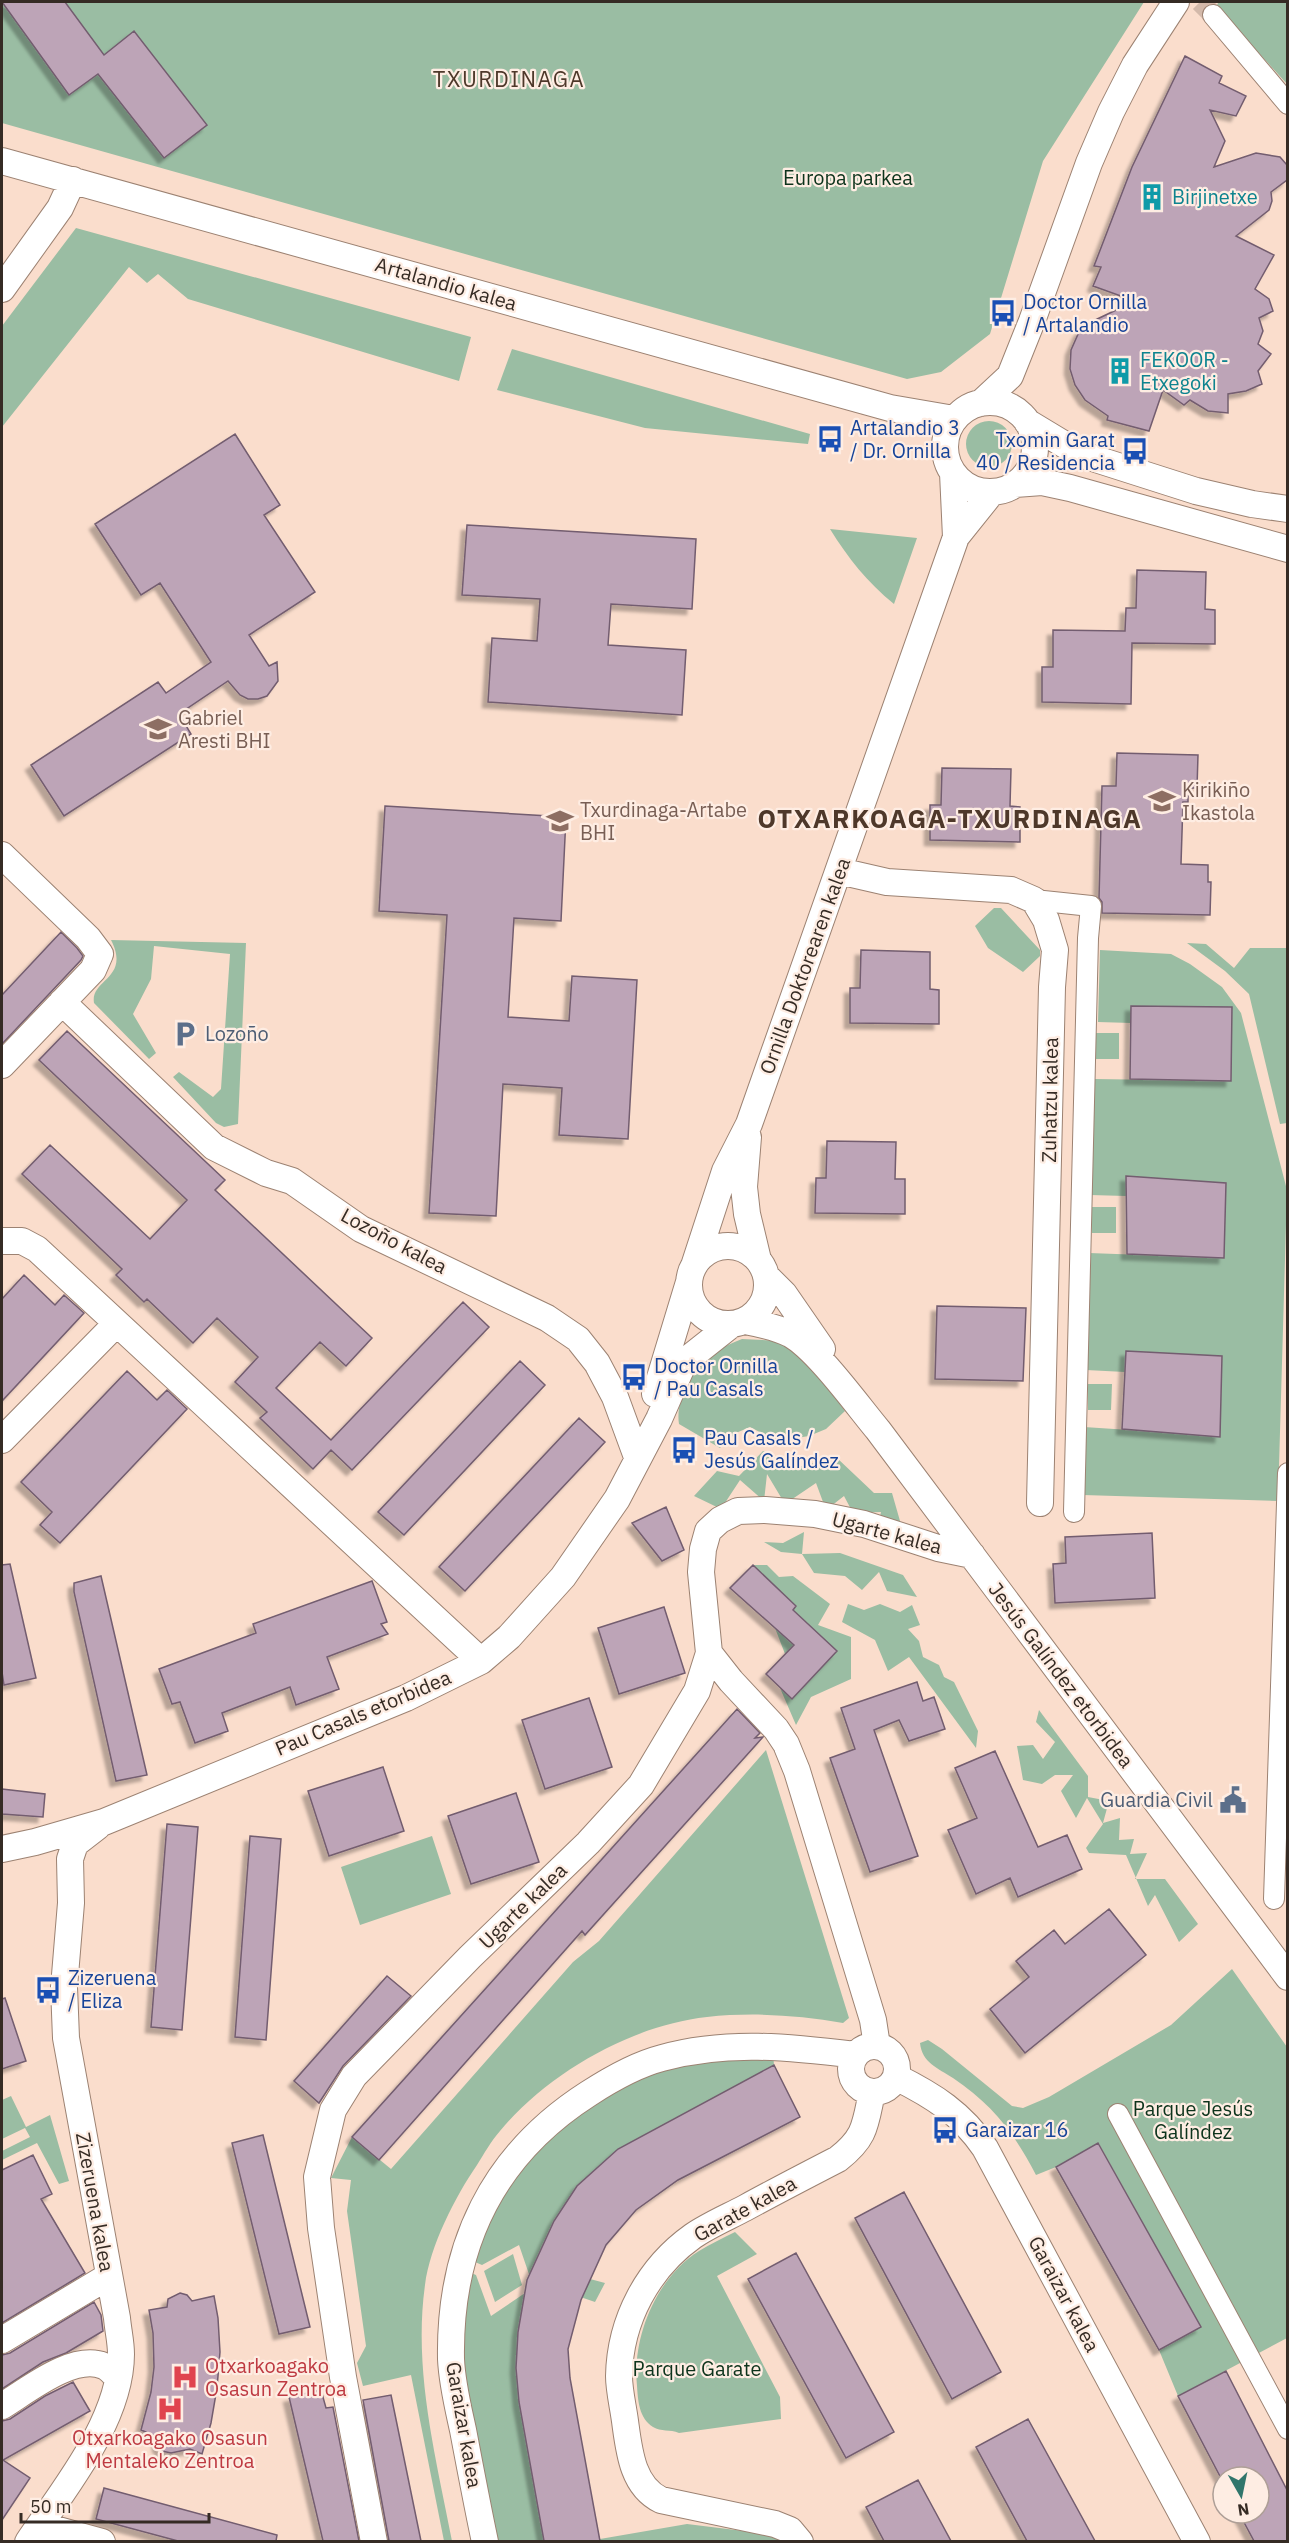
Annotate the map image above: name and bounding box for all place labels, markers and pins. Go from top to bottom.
building icon: Birjinetxe [1137,182,1167,212]
place label: Birjinetxe [1172,183,1258,210]
place label: Doctor Ornilla / Artalandio [1023,288,1148,338]
bus stop icon: Doctor Ornilla / Artalandio [988,298,1018,328]
place label: FEKOOR - Etxegoki [1140,346,1229,396]
building icon: FEKOOR - Etxegoki [1105,356,1135,386]
place label: Artalandio 3 / Dr. Ornilla [850,414,960,464]
bus stop icon: Artalandio 3 / Dr. Ornilla [815,424,845,454]
place label: Txomin Garat 40 / Residencia [976,426,1115,476]
bus stop icon: Txomin Garat 40 / Residencia [1120,436,1150,466]
place label: Gabriel Aresti BHI [178,704,271,754]
school or university icon: Gabriel Aresti BHI [143,714,173,744]
place label: Kirikiño Ikastola [1182,776,1255,826]
school or university icon: Kirikiño Ikastola [1147,786,1177,816]
place label: Txurdinaga-Artabe BHI [580,796,747,846]
school or university icon: Txurdinaga-Artabe BHI [545,806,575,836]
parking icon: Lozoño [170,1019,200,1049]
place label: Lozoño [205,1020,269,1047]
place label: Doctor Ornilla / Pau Casals [654,1352,779,1402]
bus stop icon: Doctor Ornilla / Pau Casals [619,1362,649,1392]
place label: Pau Casals / Jesús Galíndez [704,1424,839,1474]
bus stop icon: Pau Casals / Jesús Galíndez [669,1435,699,1465]
public building icon: Guardia Civil [1218,1785,1248,1815]
place label: Guardia Civil [1100,1786,1213,1813]
place label: Zizeruena / Eliza [68,1964,157,2014]
bus stop icon: Zizeruena / Eliza [33,1975,63,2005]
bus stop icon: Garaizar 16 [930,2115,960,2145]
place label: Garaizar 16 [965,2116,1069,2143]
place label: Otxarkoagako Osasun Zentroa [205,2352,347,2402]
hospital icon: Otxarkoagako Osasun Zentroa [170,2362,200,2392]
hospital icon: Otxarkoagako Osasun Mentaleko Zentroa [155,2394,185,2424]
place label: Otxarkoagako Osasun Mentaleko Zentroa [72,2424,268,2474]

